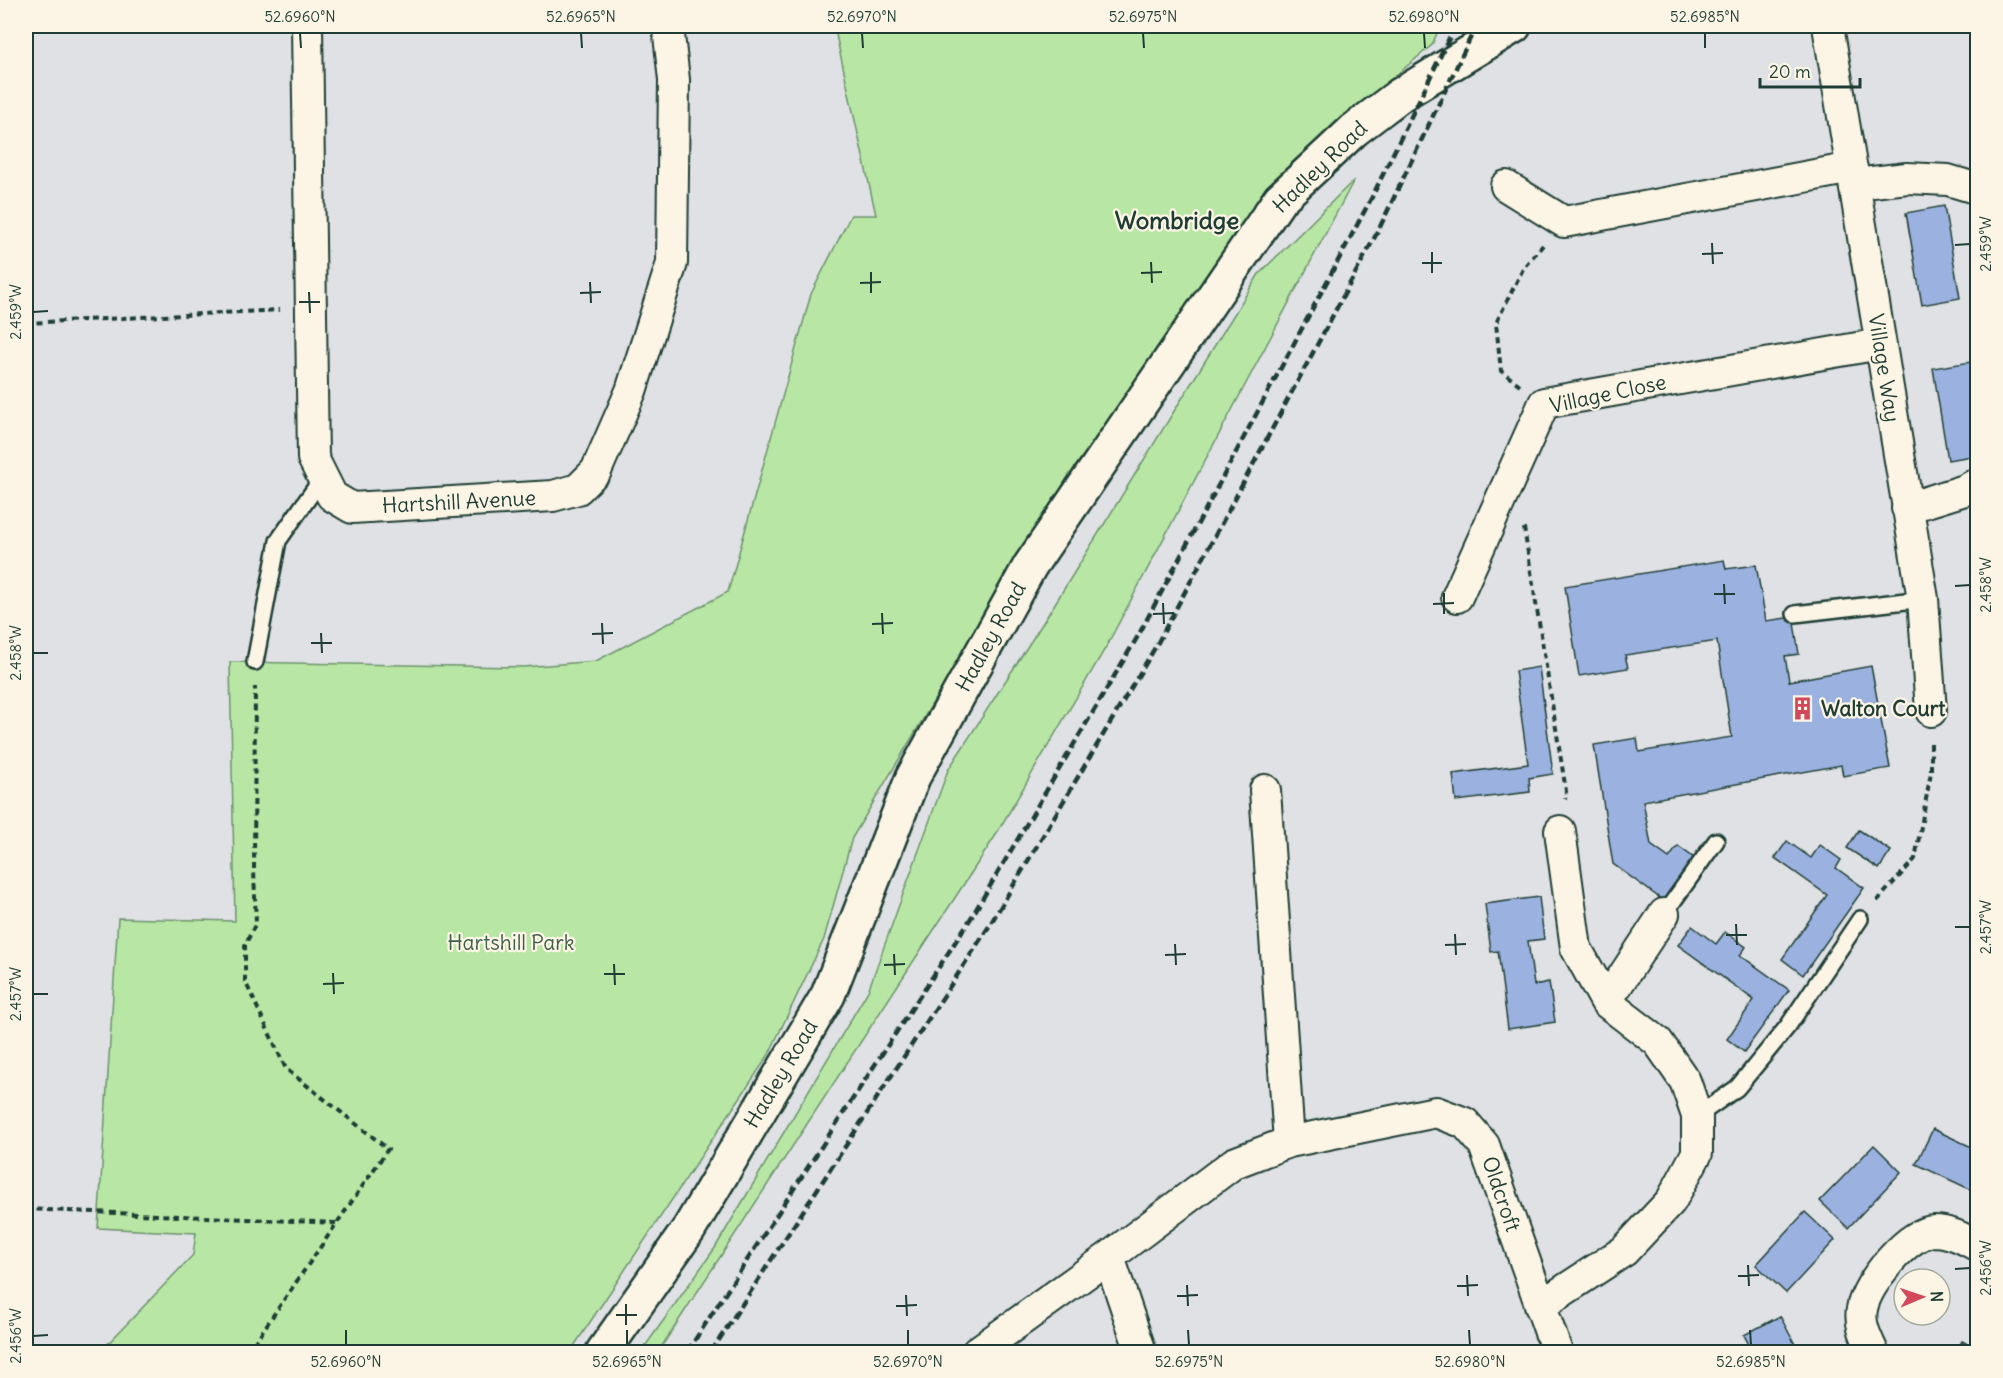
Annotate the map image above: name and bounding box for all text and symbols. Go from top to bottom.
text: 52.6960°N [264,7,336,26]
text: 52.6965°N [546,7,616,26]
text: 52.6970°N [827,7,897,26]
text: 52.6975°N [1109,7,1177,26]
text: 52.6980°N [1388,7,1460,26]
text: 52.6985°N [1670,7,1740,26]
scale bar [1760,51,1860,89]
text: 20 m [1769,60,1811,83]
street label: Hadley Road [1267,115,1373,219]
district label: Wombridge [1115,205,1239,235]
text: 2.459°W [1976,216,1995,272]
text: 2.459°W [6,284,25,340]
street label: Village Way [1863,312,1906,424]
street label: Village Close [1547,368,1669,419]
street label: Hartshill Avenue [381,484,537,519]
text: 2.458°W [1976,557,1995,613]
street label: Hadley Road [949,577,1032,696]
text: 2.458°W [6,625,25,681]
place label: Walton Court [1821,695,1946,722]
building icon: Walton Court [1790,696,1816,722]
text: 2.457°W [1976,899,1995,954]
park label: Hartshill Park [448,929,574,956]
text: 2.457°W [6,966,25,1021]
street label: Hadley Road [738,1015,823,1133]
street label: Oldcroft [1476,1153,1527,1235]
text: 2.456°W [1976,1240,1995,1296]
north arrow [1892,1267,1952,1327]
text: N [1927,1291,1947,1302]
text: 2.456°W [6,1308,25,1364]
text: 52.6960°N [310,1352,382,1371]
text: 52.6965°N [592,1352,662,1371]
text: 52.6970°N [873,1352,943,1371]
text: 52.6975°N [1155,1352,1223,1371]
text: 52.6980°N [1434,1352,1506,1371]
text: 52.6985°N [1716,1352,1786,1371]

